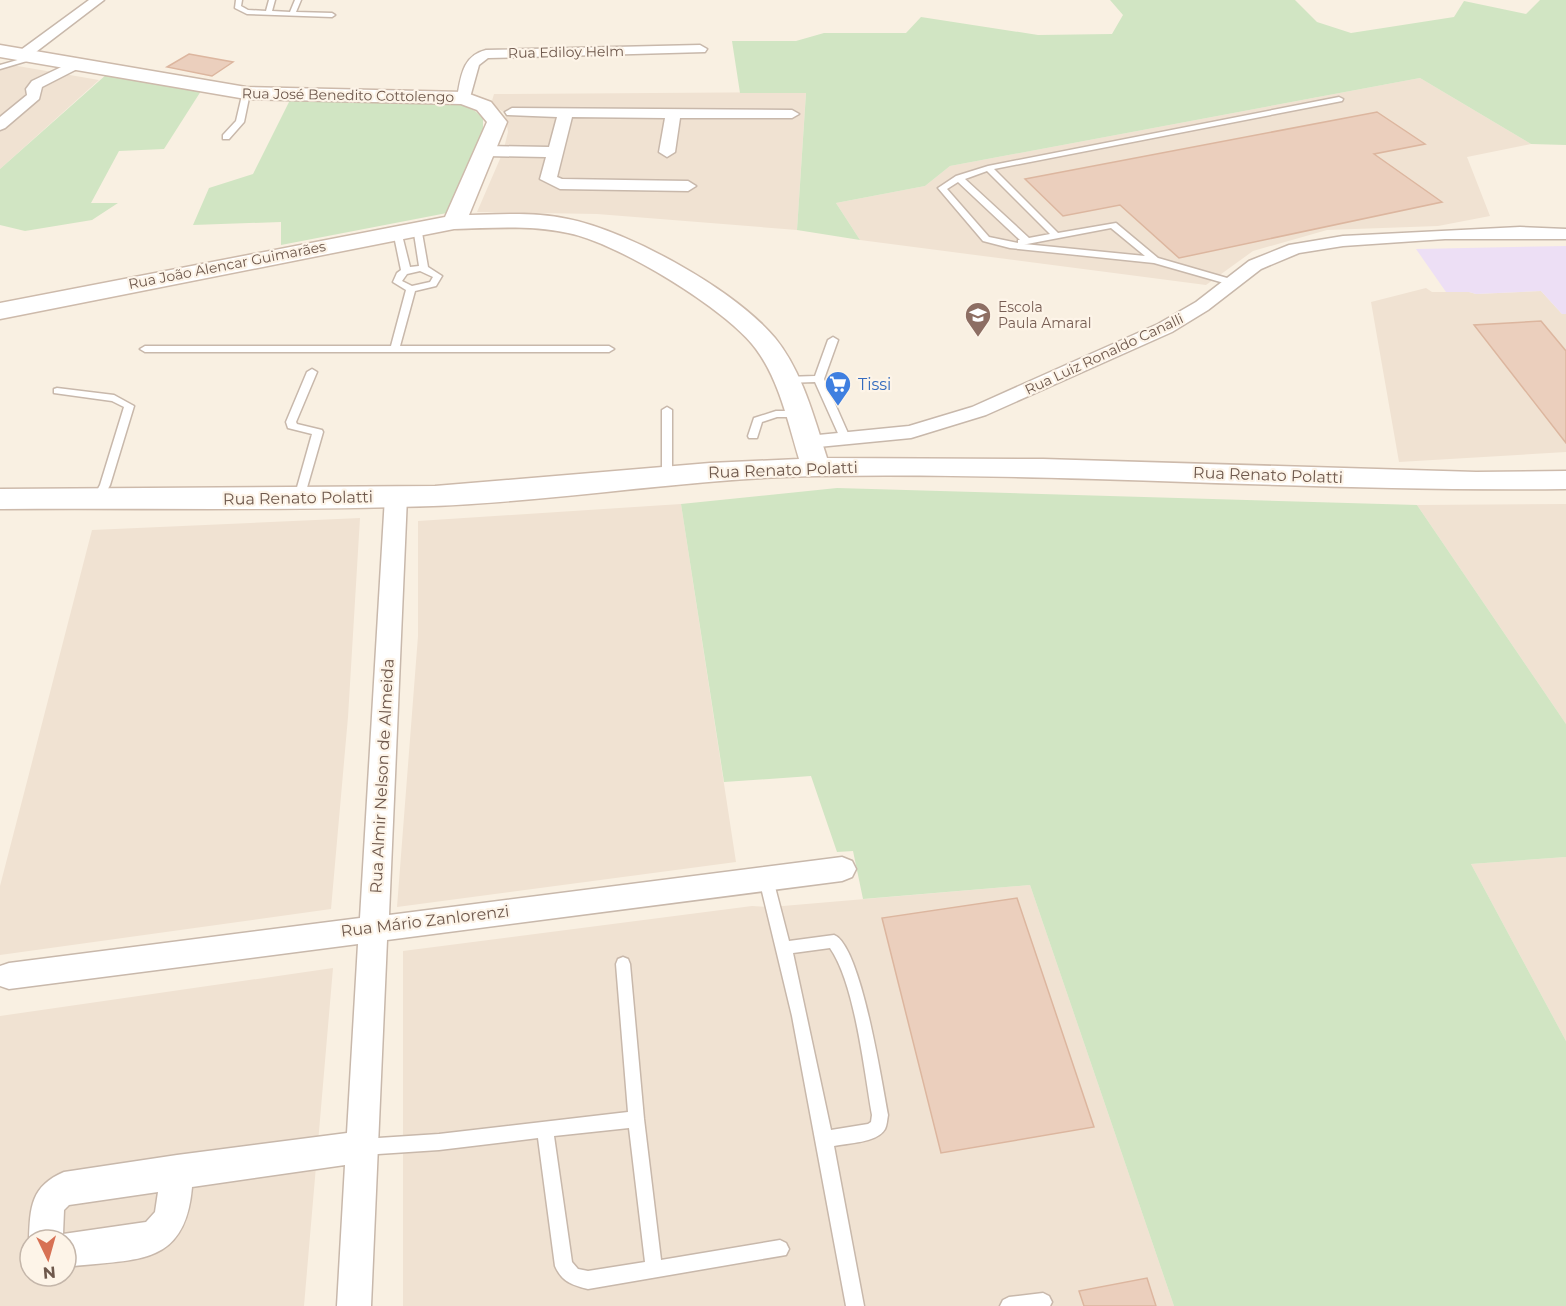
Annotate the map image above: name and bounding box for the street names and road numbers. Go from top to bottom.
street label: Rua Ediloy Helm [508,42,624,62]
street label: Rua José Benedito Cottolengo [242,84,454,106]
street label: Rua João Alencar Guimarães [127,237,327,293]
street label: Rua Luiz Ronaldo Canalli [1022,309,1186,399]
street label: Rua Renato Polatti [708,458,858,482]
street label: Rua Renato Polatti [1193,463,1343,487]
street label: Rua Renato Polatti [223,487,373,509]
street label: Rua Almir Nelson de Almeida [366,658,398,894]
street label: Rua Mário Zanlorenzi [340,901,510,941]

